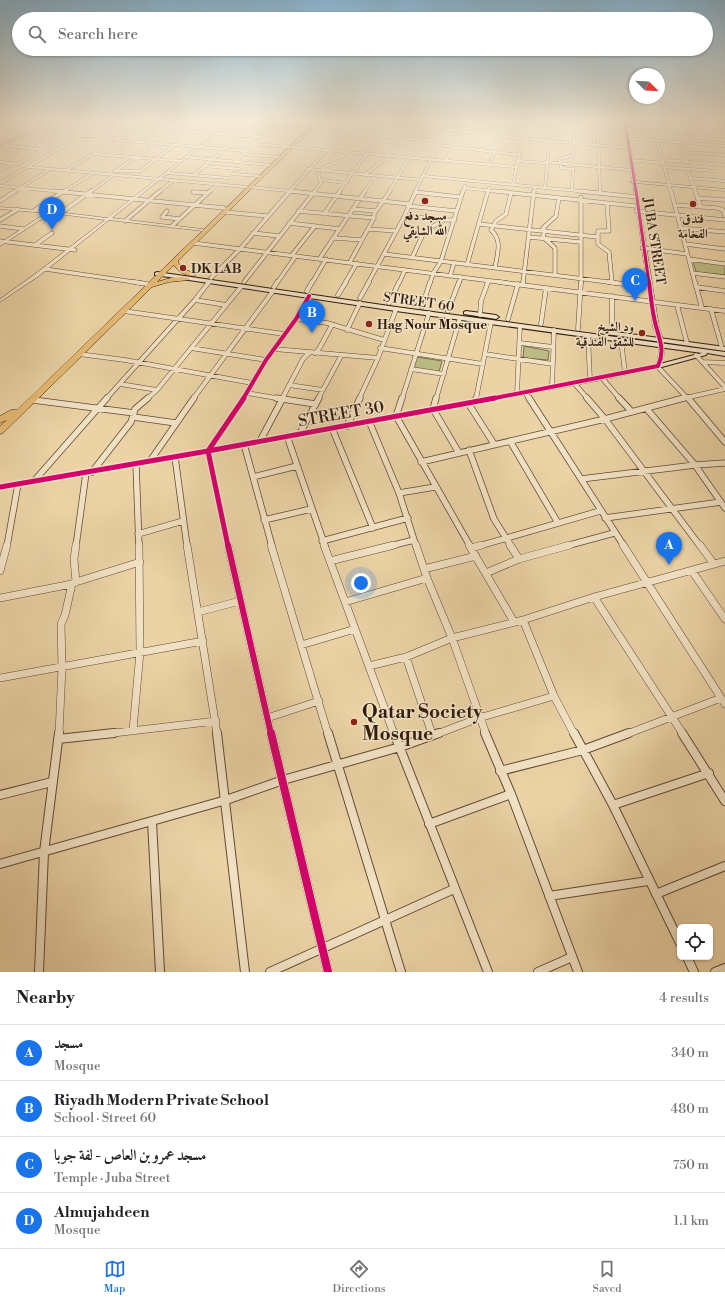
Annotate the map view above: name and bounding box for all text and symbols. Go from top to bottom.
search box [12,12,713,56]
icon: search [26,23,48,45]
text: Search here [58,25,138,44]
north arrow [629,68,665,104]
street label: JUBA STREET [639,195,669,286]
marker: مسجد دفع الله الشايقي [420,196,430,206]
pin: D [39,197,65,230]
marker: فندق الفخامة [688,199,698,209]
place label: مسجد دفع الله الشايقي [402,208,447,243]
place label: فندق الفخامة [678,211,708,242]
place label: DK LAB [191,261,242,277]
marker: DK LAB [178,263,188,273]
pin: C [622,268,648,301]
street label: STREET 60 [382,289,456,315]
pin: B [299,300,325,333]
place label: Hag Nour Mosque [377,317,487,333]
marker: Hag Nour Mosque [364,319,374,329]
place label: ود الشيخ للشقق الفندقية [576,319,634,350]
marker: ود الشيخ للشقق الفندقية [637,328,647,338]
street label: STREET 30 [296,397,386,431]
pin: A [656,532,682,565]
your location [351,573,371,593]
place label: Qatar Society Mosque [362,700,483,746]
marker: Qatar Society Mosque [349,717,359,727]
map controls [677,924,713,960]
button: locate [677,924,713,960]
text: Nearby [16,987,75,1009]
text: 4 results [659,990,709,1006]
text: مسجد [54,1034,83,1053]
text: A [24,1045,34,1061]
text: 340 m [671,1045,709,1061]
text: Mosque [54,1058,101,1074]
text: Riyadh Modern Private School [54,1091,269,1110]
text: B [24,1101,34,1117]
text: 480 m [671,1101,709,1117]
text: School · Street 60 [54,1110,156,1126]
text: مسجد عمرو بن العاص - لفة جوبا [54,1146,206,1165]
text: C [24,1157,34,1173]
text: 750 m [673,1157,709,1173]
text: Temple · Juba Street [54,1170,170,1186]
text: Almujahdeen [54,1203,149,1222]
text: D [24,1213,34,1229]
text: 1.1 km [674,1213,709,1229]
text: Mosque [54,1222,101,1238]
tab: Map [104,1258,126,1296]
tab: Directions [333,1258,386,1296]
tab: Saved [593,1258,621,1296]

